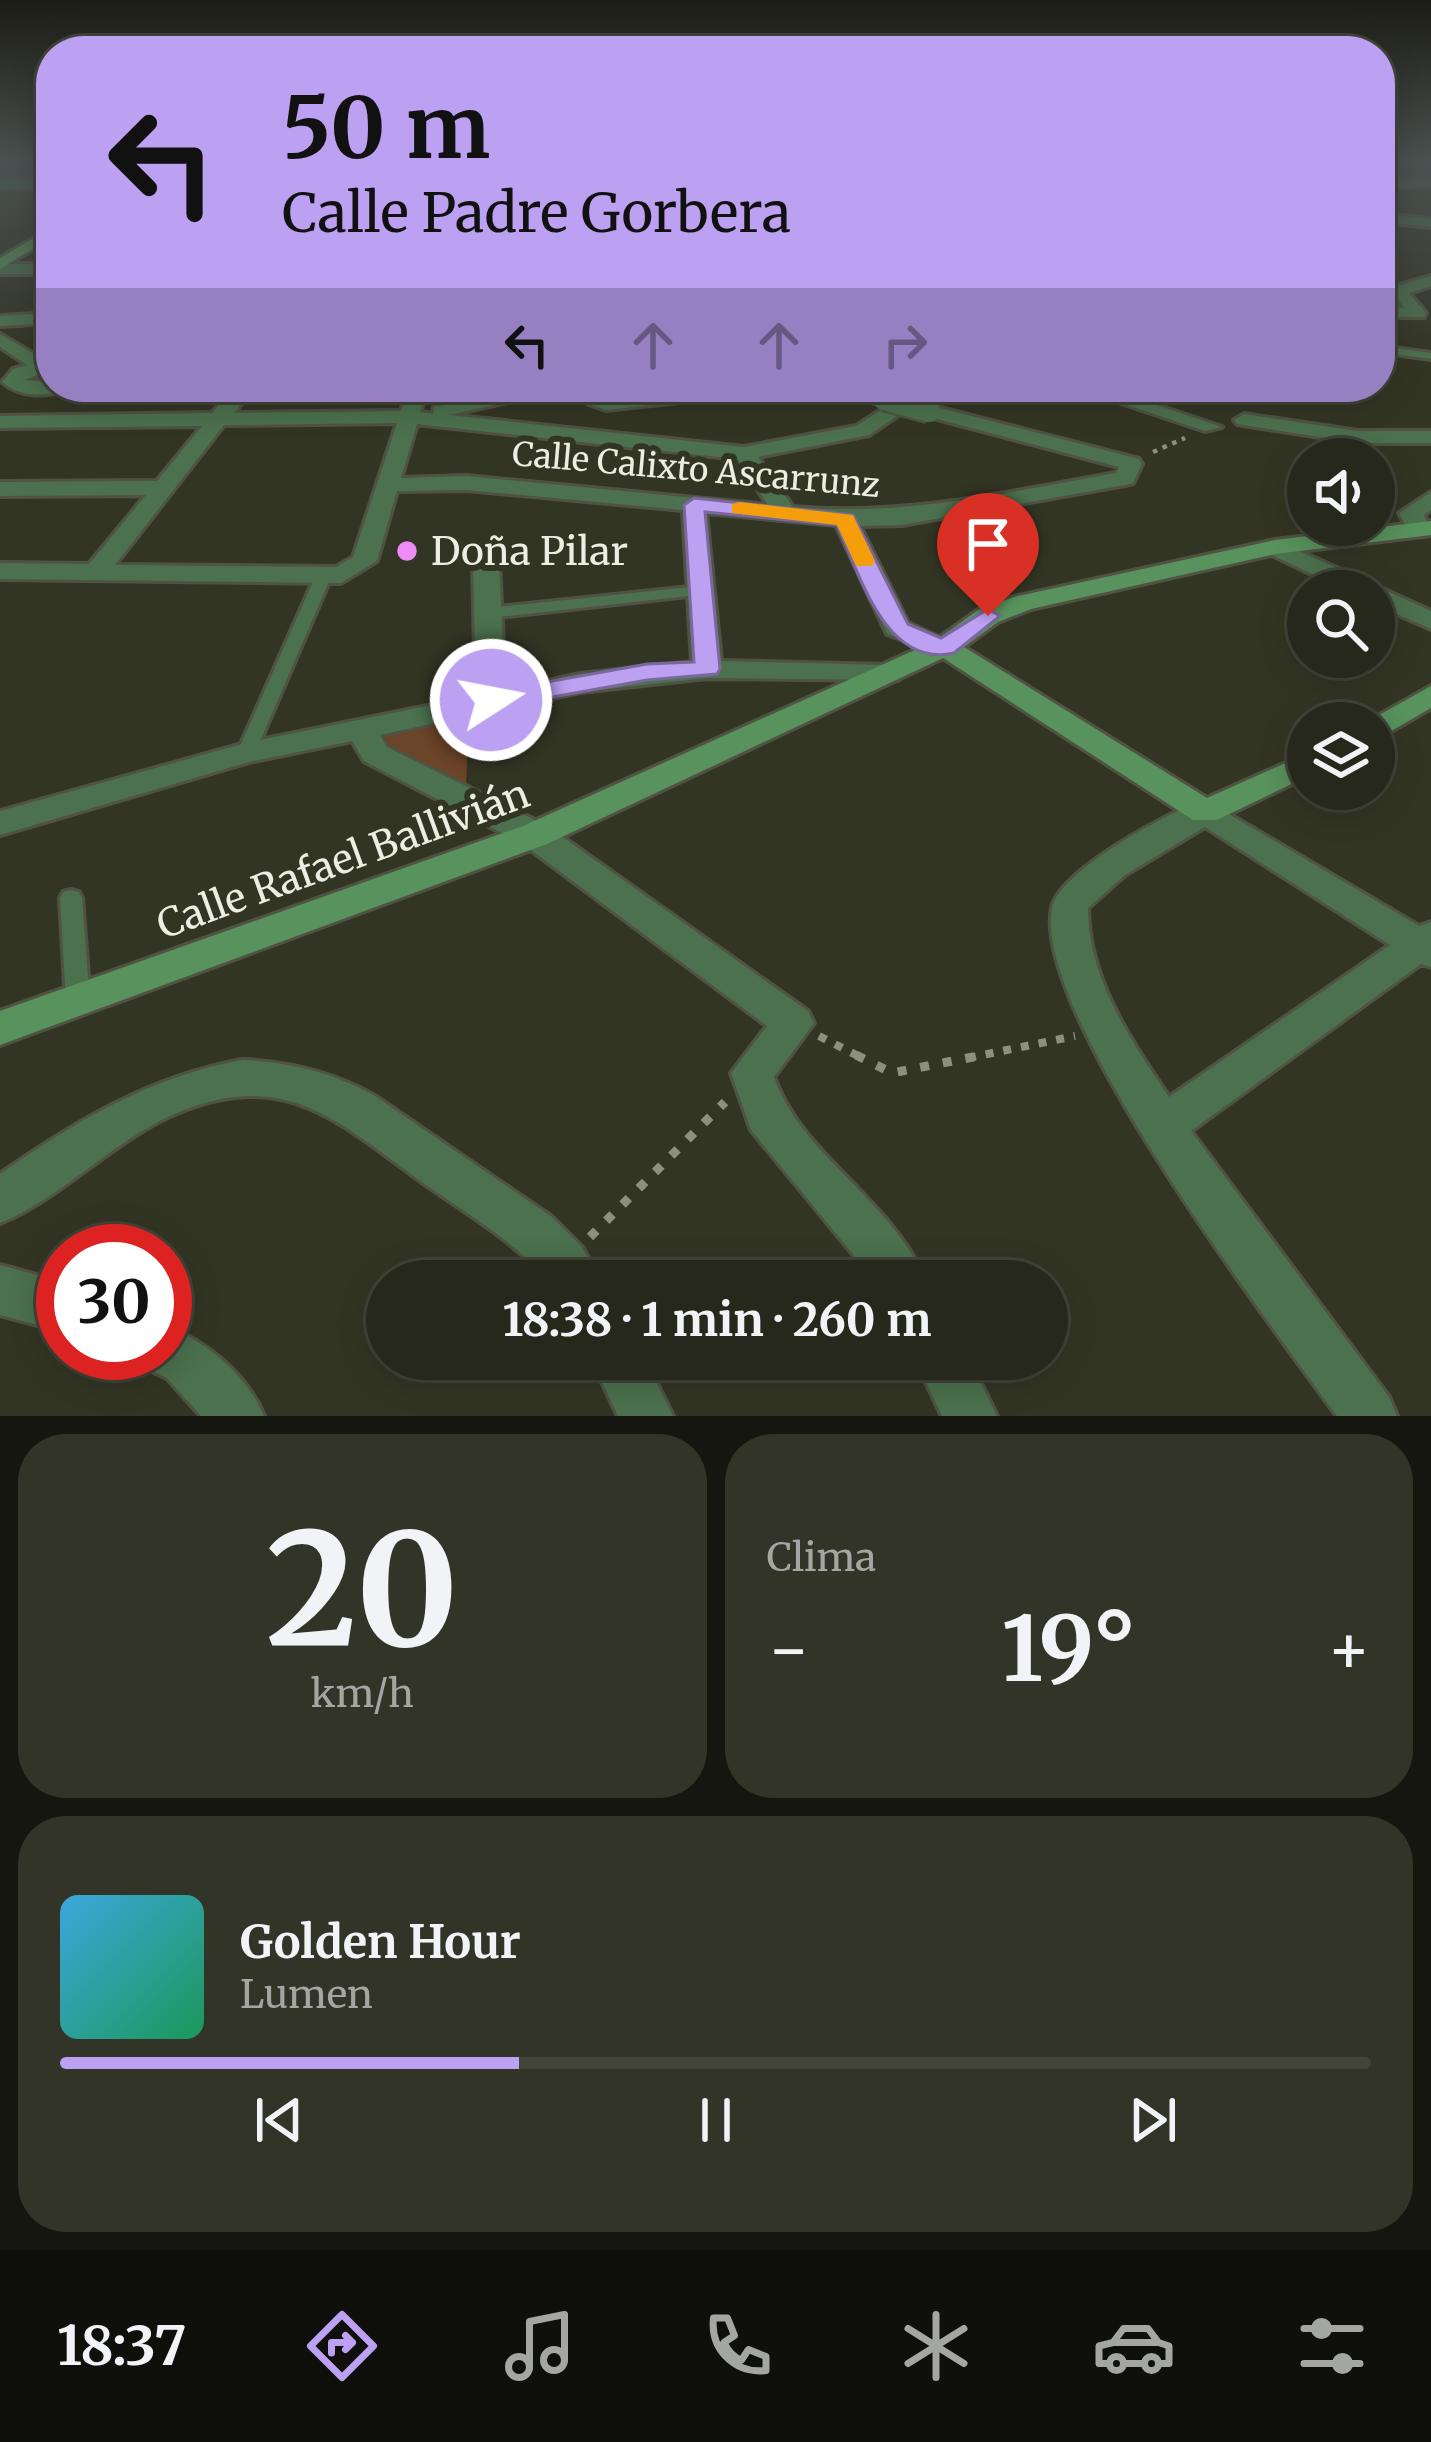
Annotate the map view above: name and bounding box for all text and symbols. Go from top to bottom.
text: 50 m [282,75,490,181]
icon: left [84,84,240,240]
text: Calle Padre Gorbera [282,179,791,247]
icon: left [494,312,560,378]
icon: ahead [620,312,686,378]
icon: ahead [746,312,812,378]
icon: right [872,312,938,378]
street label: Calle Calixto Ascarrunz [510,433,882,506]
map controls [1287,438,1395,810]
button: sound [1287,438,1395,546]
pin [937,493,1039,616]
icon: arrive [955,511,1021,577]
place label: Doña Pilar [431,527,628,576]
marker: Doña Pilar [394,538,420,564]
button: search [1287,570,1395,678]
position arrow [428,637,554,763]
button: layers [1287,702,1395,810]
street label: Calle Rafael Ballivián [150,769,536,950]
speed limit sign: 30 [36,1224,192,1380]
text: 18:38 · 1 min · 260 m [502,1292,932,1348]
text: 20 [266,1492,459,1689]
text: Clima [767,1533,876,1582]
text: 19° [1001,1592,1136,1706]
text: − [767,1608,811,1691]
text: + [1327,1608,1371,1691]
text: km/h [311,1669,414,1718]
text: Golden Hour [240,1914,521,1970]
text: Lumen [240,1970,373,2019]
icon: previous [246,2087,312,2153]
icon: pause [683,2087,749,2153]
icon: next [1120,2087,1186,2153]
icon: directions [300,2304,384,2388]
icon: music [498,2304,582,2388]
icon: phone [696,2304,780,2388]
icon: climate [894,2304,978,2388]
icon: car [1092,2304,1176,2388]
icon: filters [1290,2304,1374,2388]
text: 18:37 [57,2312,186,2380]

